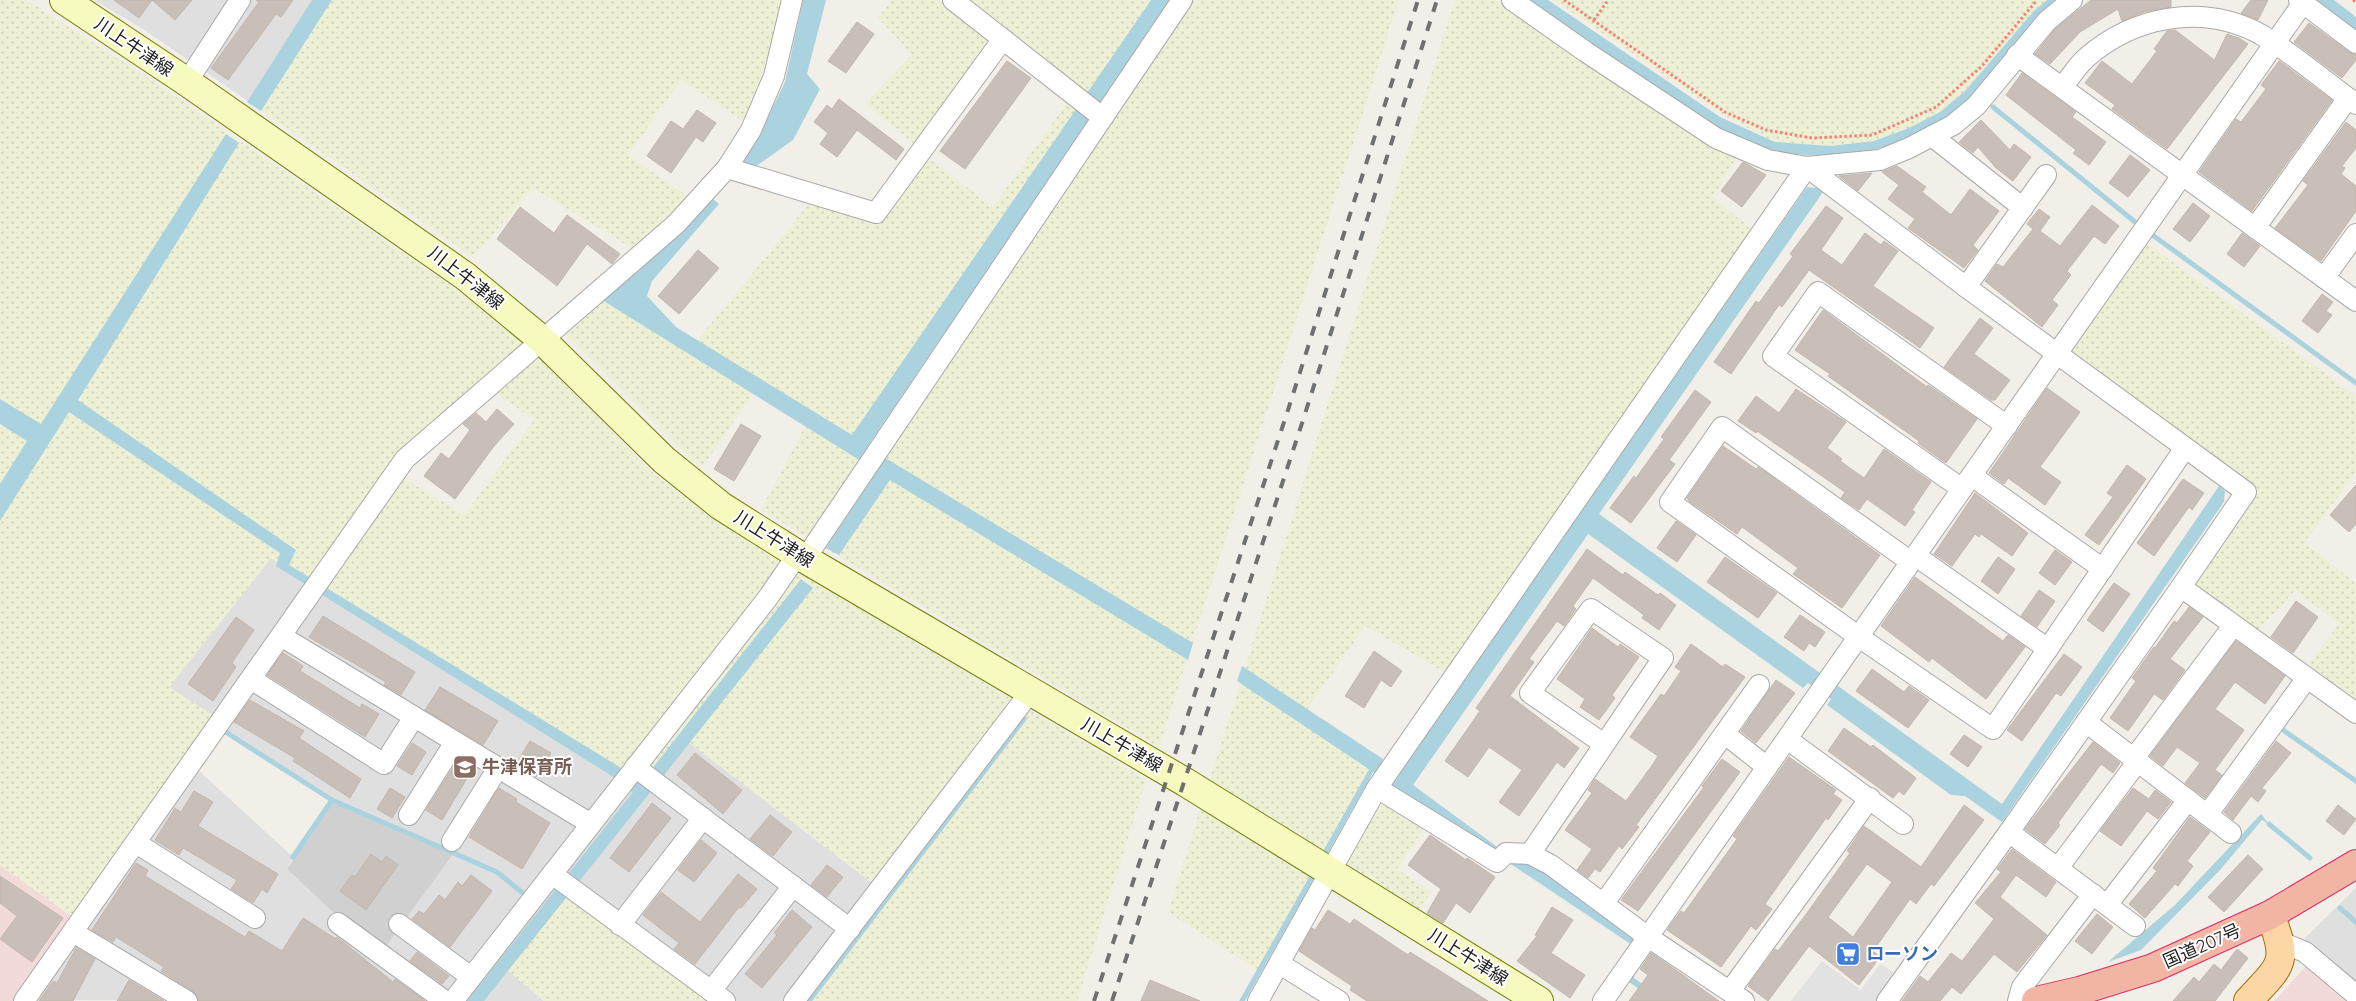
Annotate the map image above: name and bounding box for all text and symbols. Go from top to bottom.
street label: 川上牛津線 [91,12,178,81]
street label: 川上牛津線 [424,241,509,314]
street label: 川上牛津線 [730,505,819,572]
street label: 川上牛津線 [1078,712,1167,777]
school or university icon: 牛津保育所 [452,754,478,780]
place label: 牛津保育所 [482,755,572,778]
street label: 国道207号 [2159,918,2244,973]
street label: 川上牛津線 [1424,923,1513,990]
supermarket icon: ローソン [1835,941,1861,967]
place label: ローソン [1866,942,1938,965]

